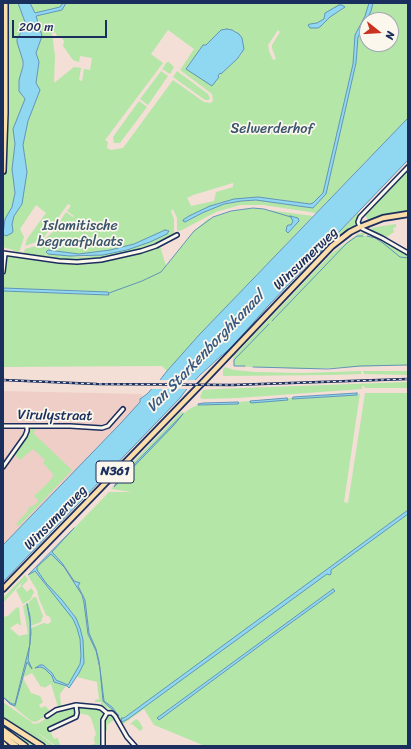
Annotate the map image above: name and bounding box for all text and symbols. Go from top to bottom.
scale bar [14,12,109,38]
north arrow [359,12,399,52]
text: 200 m [19,16,53,38]
text: N [380,29,400,42]
park label: Selwerderhof [230,121,314,137]
park label: Islamitische begraafplaats [37,218,123,250]
street label: Winsumerweg [270,224,342,294]
water label: Van Starkenborghkanaal [144,288,268,416]
street label: Virulystraat [17,407,93,425]
road number: N361 [96,461,134,483]
street label: Winsumerweg [21,482,91,554]

